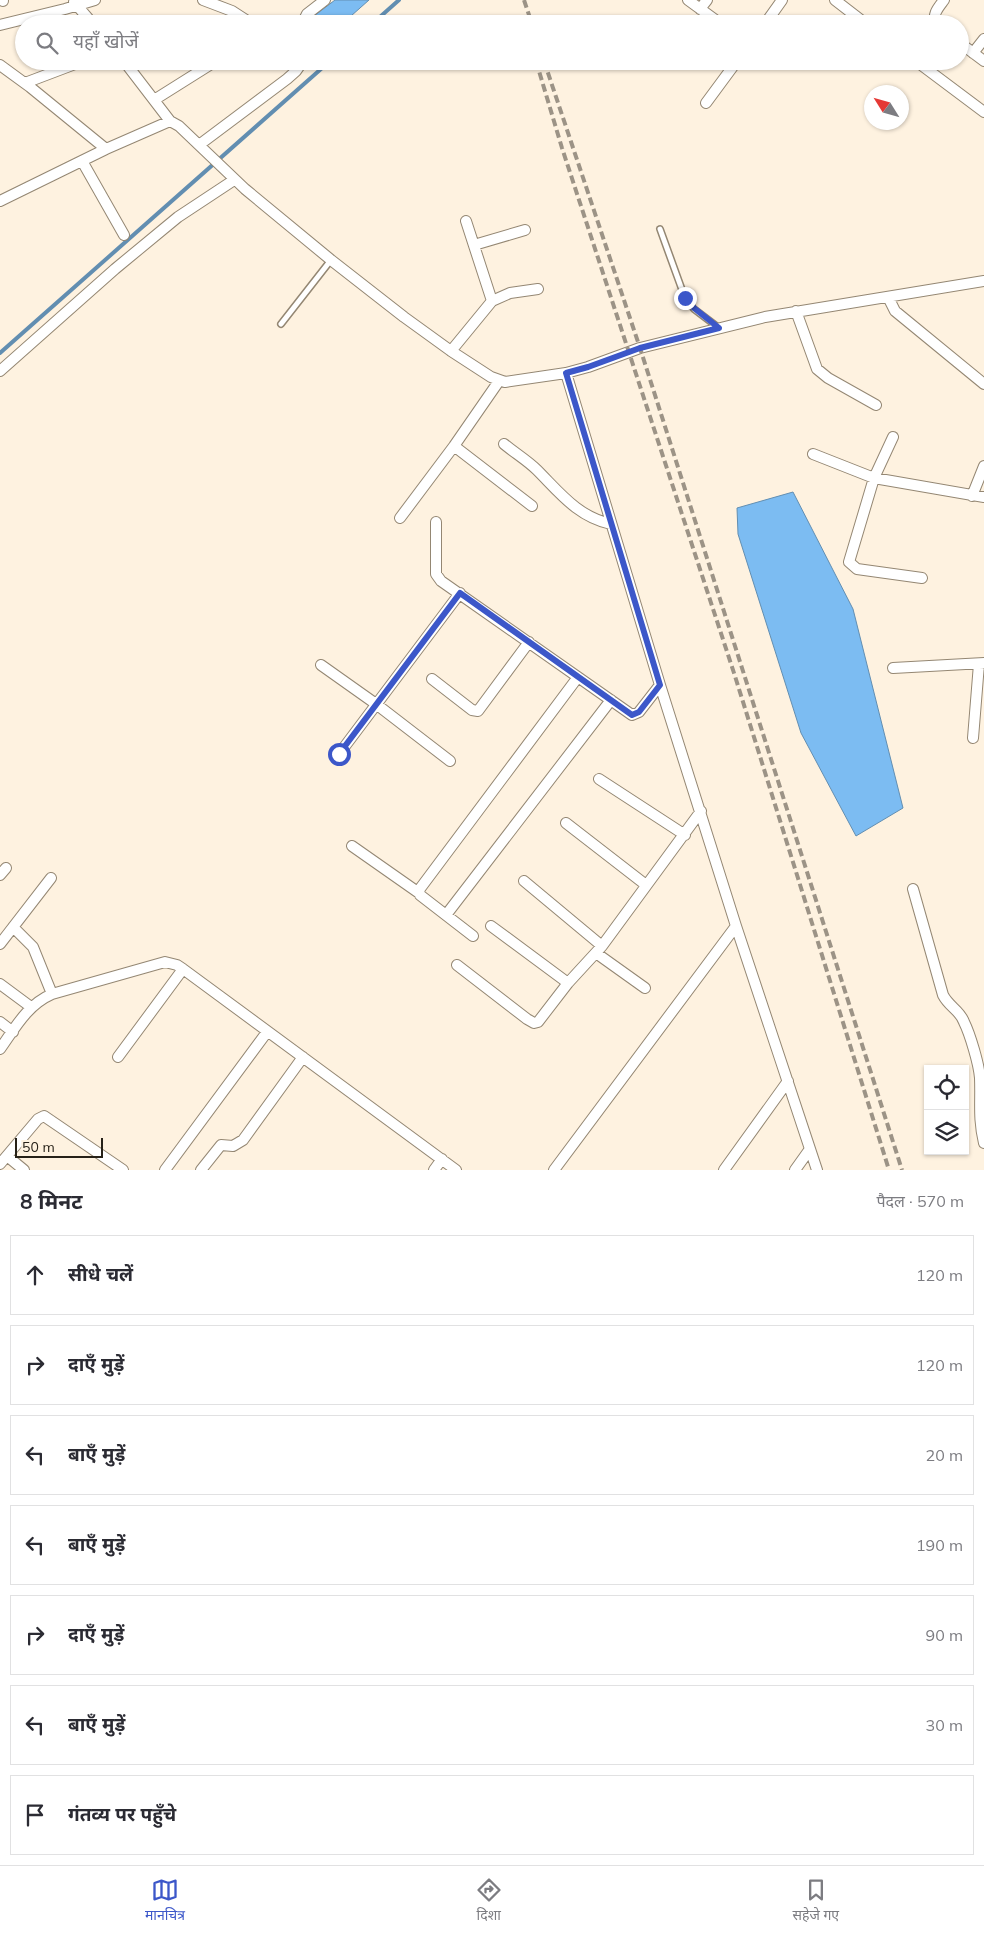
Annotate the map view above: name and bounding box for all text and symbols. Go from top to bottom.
search box [15,15,969,70]
icon: search [33,29,61,57]
text: यहाँ खोजें [73,29,139,53]
north arrow [864,85,909,130]
route end [674,287,697,310]
route start [328,743,351,766]
map controls [924,1065,969,1155]
button: locate [924,1065,969,1110]
button: layers [924,1110,969,1155]
scale bar [15,1135,102,1158]
text: 50 m [22,1138,55,1156]
text: 8 मिनट [20,1188,82,1214]
text: पैदल · 570 m [876,1191,964,1211]
icon: ahead [21,1261,49,1289]
text: सीधे चलें [68,1262,133,1286]
text: 120 m [916,1265,963,1285]
icon: right [21,1351,49,1379]
text: दाएँ मुड़ें [68,1352,124,1376]
text: 120 m [916,1355,963,1375]
icon: left [21,1441,49,1469]
text: बाएँ मुड़ें [68,1442,125,1466]
text: 20 m [926,1445,963,1465]
icon: left [21,1531,49,1559]
text: बाएँ मुड़ें [68,1532,125,1556]
text: 190 m [916,1535,963,1555]
icon: right [21,1621,49,1649]
text: दाएँ मुड़ें [68,1622,124,1646]
text: 90 m [926,1625,963,1645]
icon: left [21,1711,49,1739]
text: बाएँ मुड़ें [68,1712,125,1736]
text: 30 m [926,1715,963,1735]
icon: arrive [21,1801,49,1829]
text: गंतव्य पर पहुँचे [68,1802,176,1826]
tab: मानचित्र [145,1876,185,1926]
tab: दिशा [475,1876,503,1926]
tab: सहेजे गए [793,1876,839,1926]

